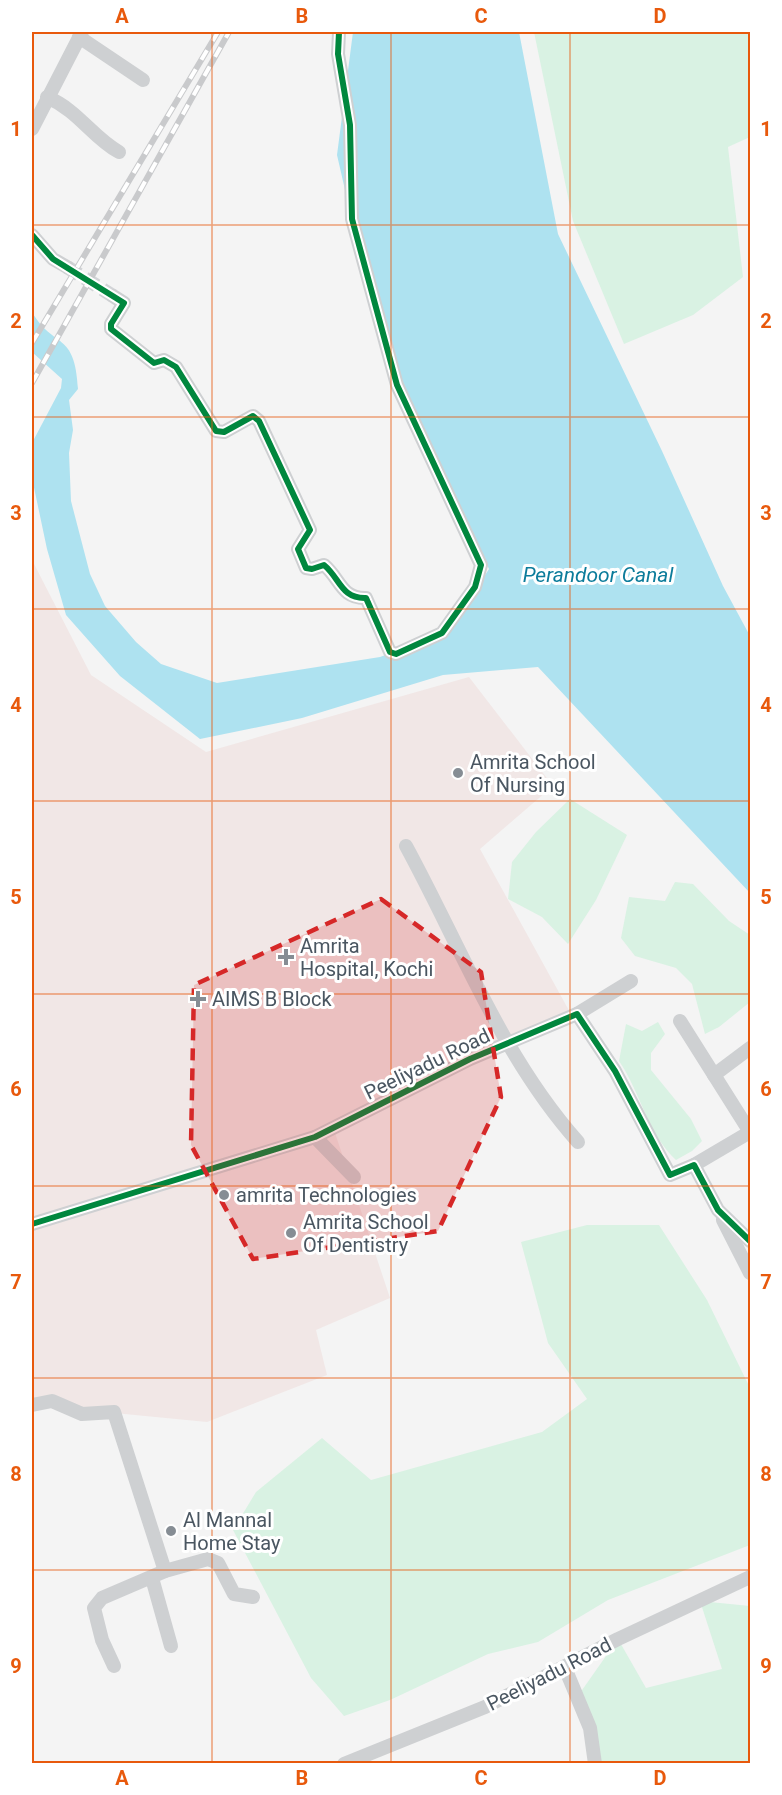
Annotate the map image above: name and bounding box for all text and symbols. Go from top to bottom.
text: A [115,4,129,28]
text: B [296,4,308,28]
text: C [474,4,488,28]
text: D [654,4,667,28]
text: 1 [10,117,22,141]
text: 1 [760,117,772,141]
text: 2 [10,309,22,333]
text: 2 [760,309,772,333]
text: 3 [10,501,22,525]
text: 3 [760,501,772,525]
water label: Perandoor Canal [523,563,674,587]
text: 4 [10,693,22,717]
text: 4 [760,693,772,717]
place label: Amrita School Of Nursing [470,750,596,797]
marker: Amrita School Of Nursing [451,766,465,780]
text: 5 [10,885,22,909]
text: 5 [760,885,772,909]
place label: Amrita Hospital, Kochi [300,934,433,981]
marker: Amrita Hospital, Kochi [277,948,295,966]
place label: AIMS B Block [212,987,332,1011]
marker: AIMS B Block [189,990,207,1008]
street label: Peeliyadu Road [360,1023,494,1105]
text: 6 [10,1077,22,1101]
text: 6 [760,1077,772,1101]
place label: amrita Technologies [236,1183,417,1207]
marker: amrita Technologies [217,1188,231,1202]
place label: Amrita School Of Dentistry [303,1210,429,1257]
marker: Amrita School Of Dentistry [284,1226,298,1240]
text: 7 [10,1270,22,1294]
text: 7 [760,1270,772,1294]
text: 8 [10,1462,22,1486]
text: 8 [760,1462,772,1486]
place label: Al Mannal Home Stay [183,1508,281,1555]
marker: Al Mannal Home Stay [164,1524,178,1538]
street label: Peeliyadu Road [483,1632,615,1716]
text: 9 [10,1654,22,1678]
text: 9 [760,1654,772,1678]
text: A [115,1766,129,1790]
text: B [296,1766,308,1790]
text: C [474,1766,488,1790]
text: D [654,1766,667,1790]

